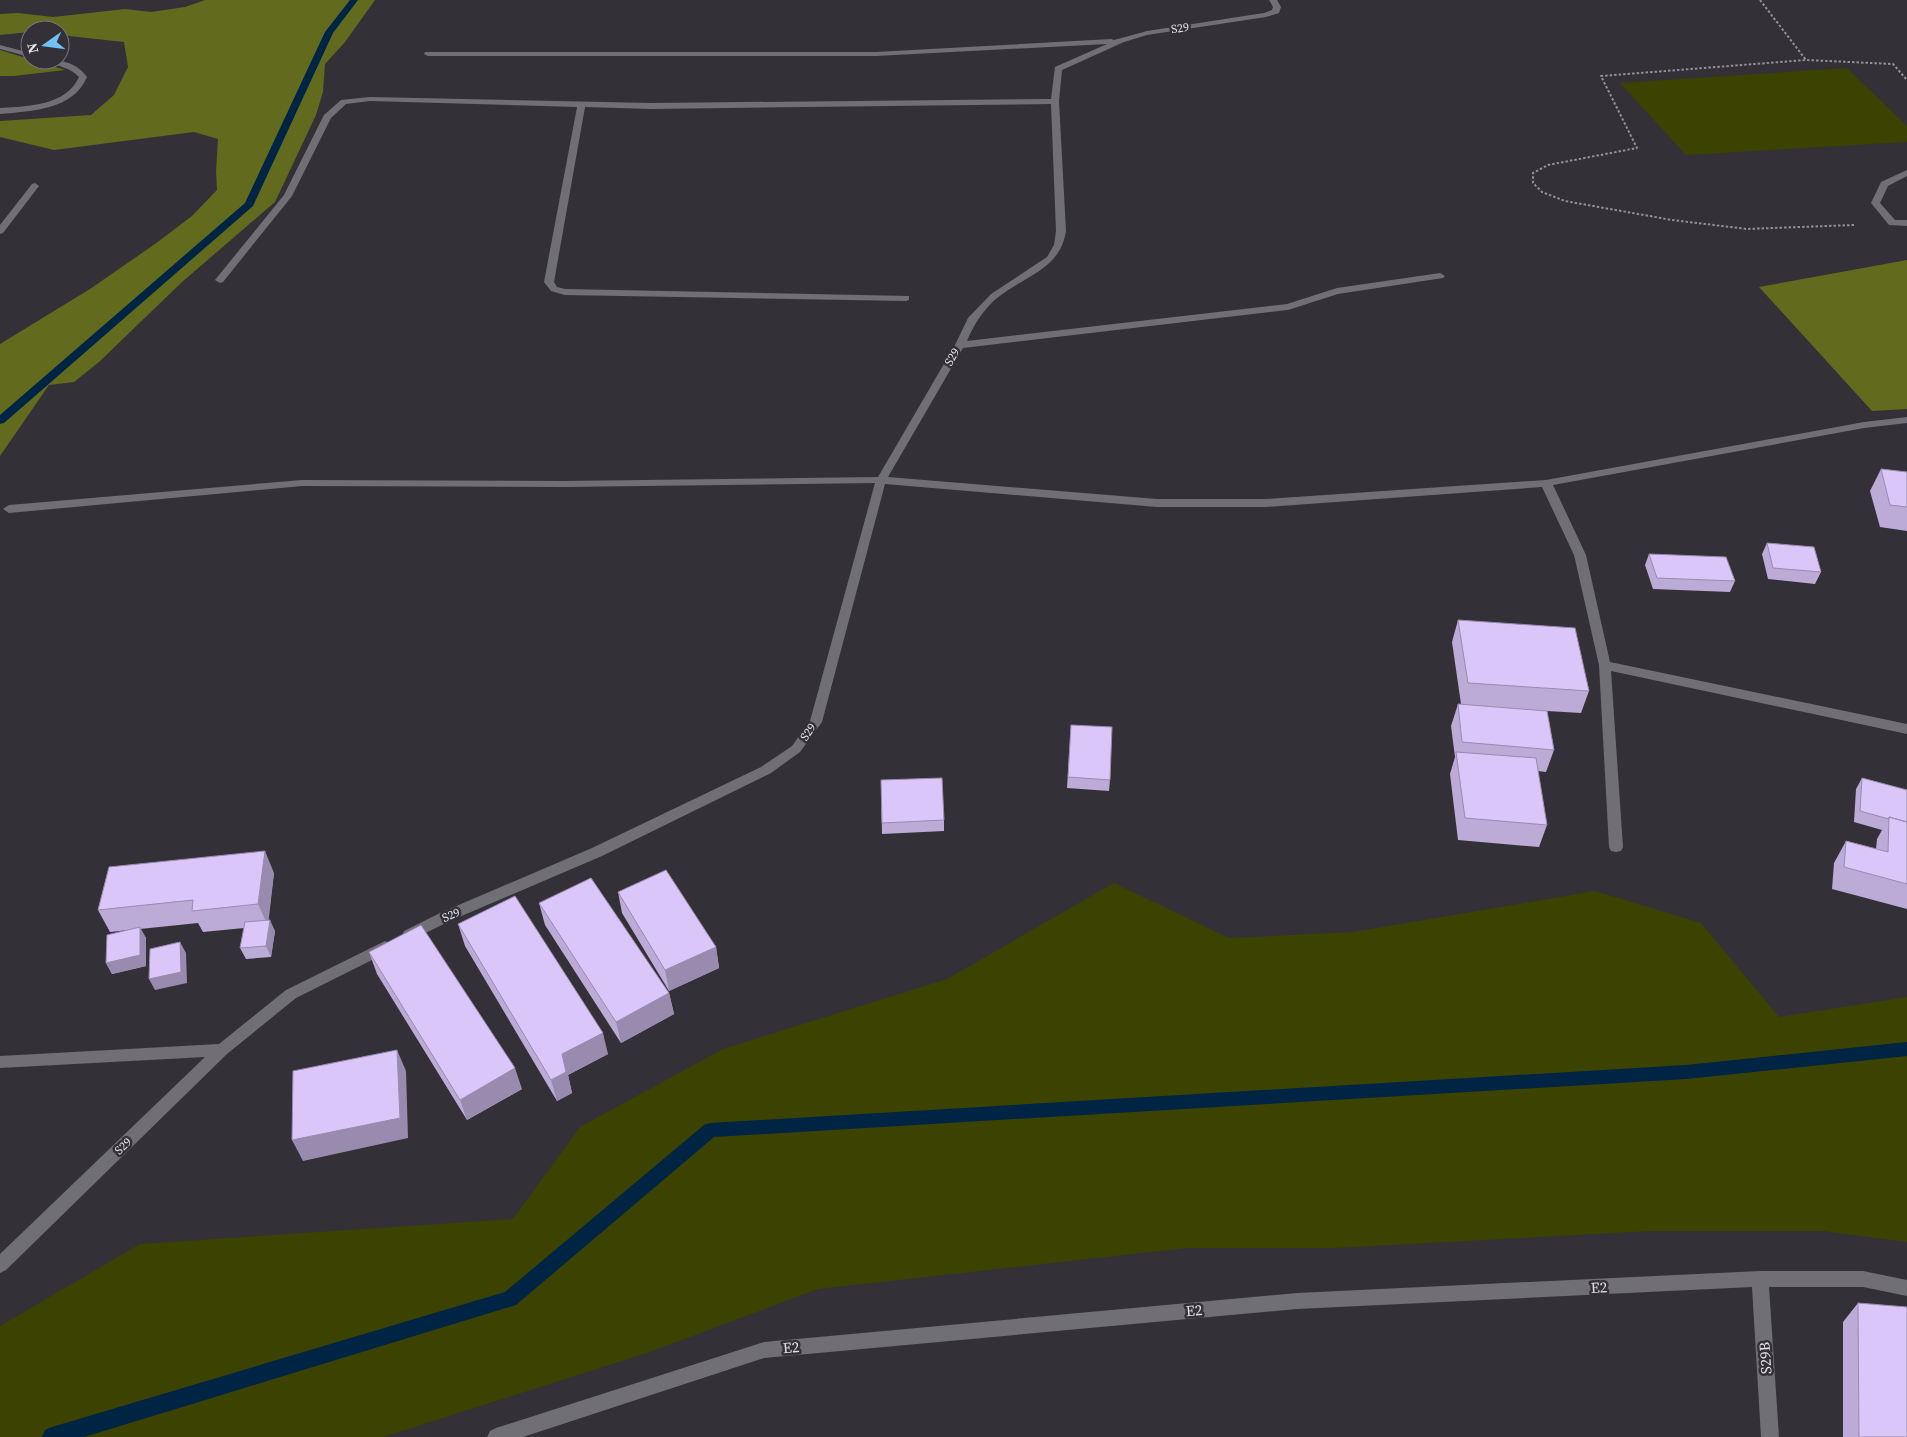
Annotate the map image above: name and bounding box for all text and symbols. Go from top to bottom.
street label: S29 [1170,19,1190,37]
north arrow [20,20,70,70]
text: N [21,41,43,56]
street label: S29 [941,345,963,369]
street label: S29 [796,720,820,744]
street label: S29 [439,904,463,926]
street label: S29 [111,1134,135,1158]
street label: E2 [1590,1276,1608,1298]
street label: E2 [1185,1299,1203,1321]
street label: E2 [782,1336,800,1358]
street label: S29B [1753,1341,1777,1375]

